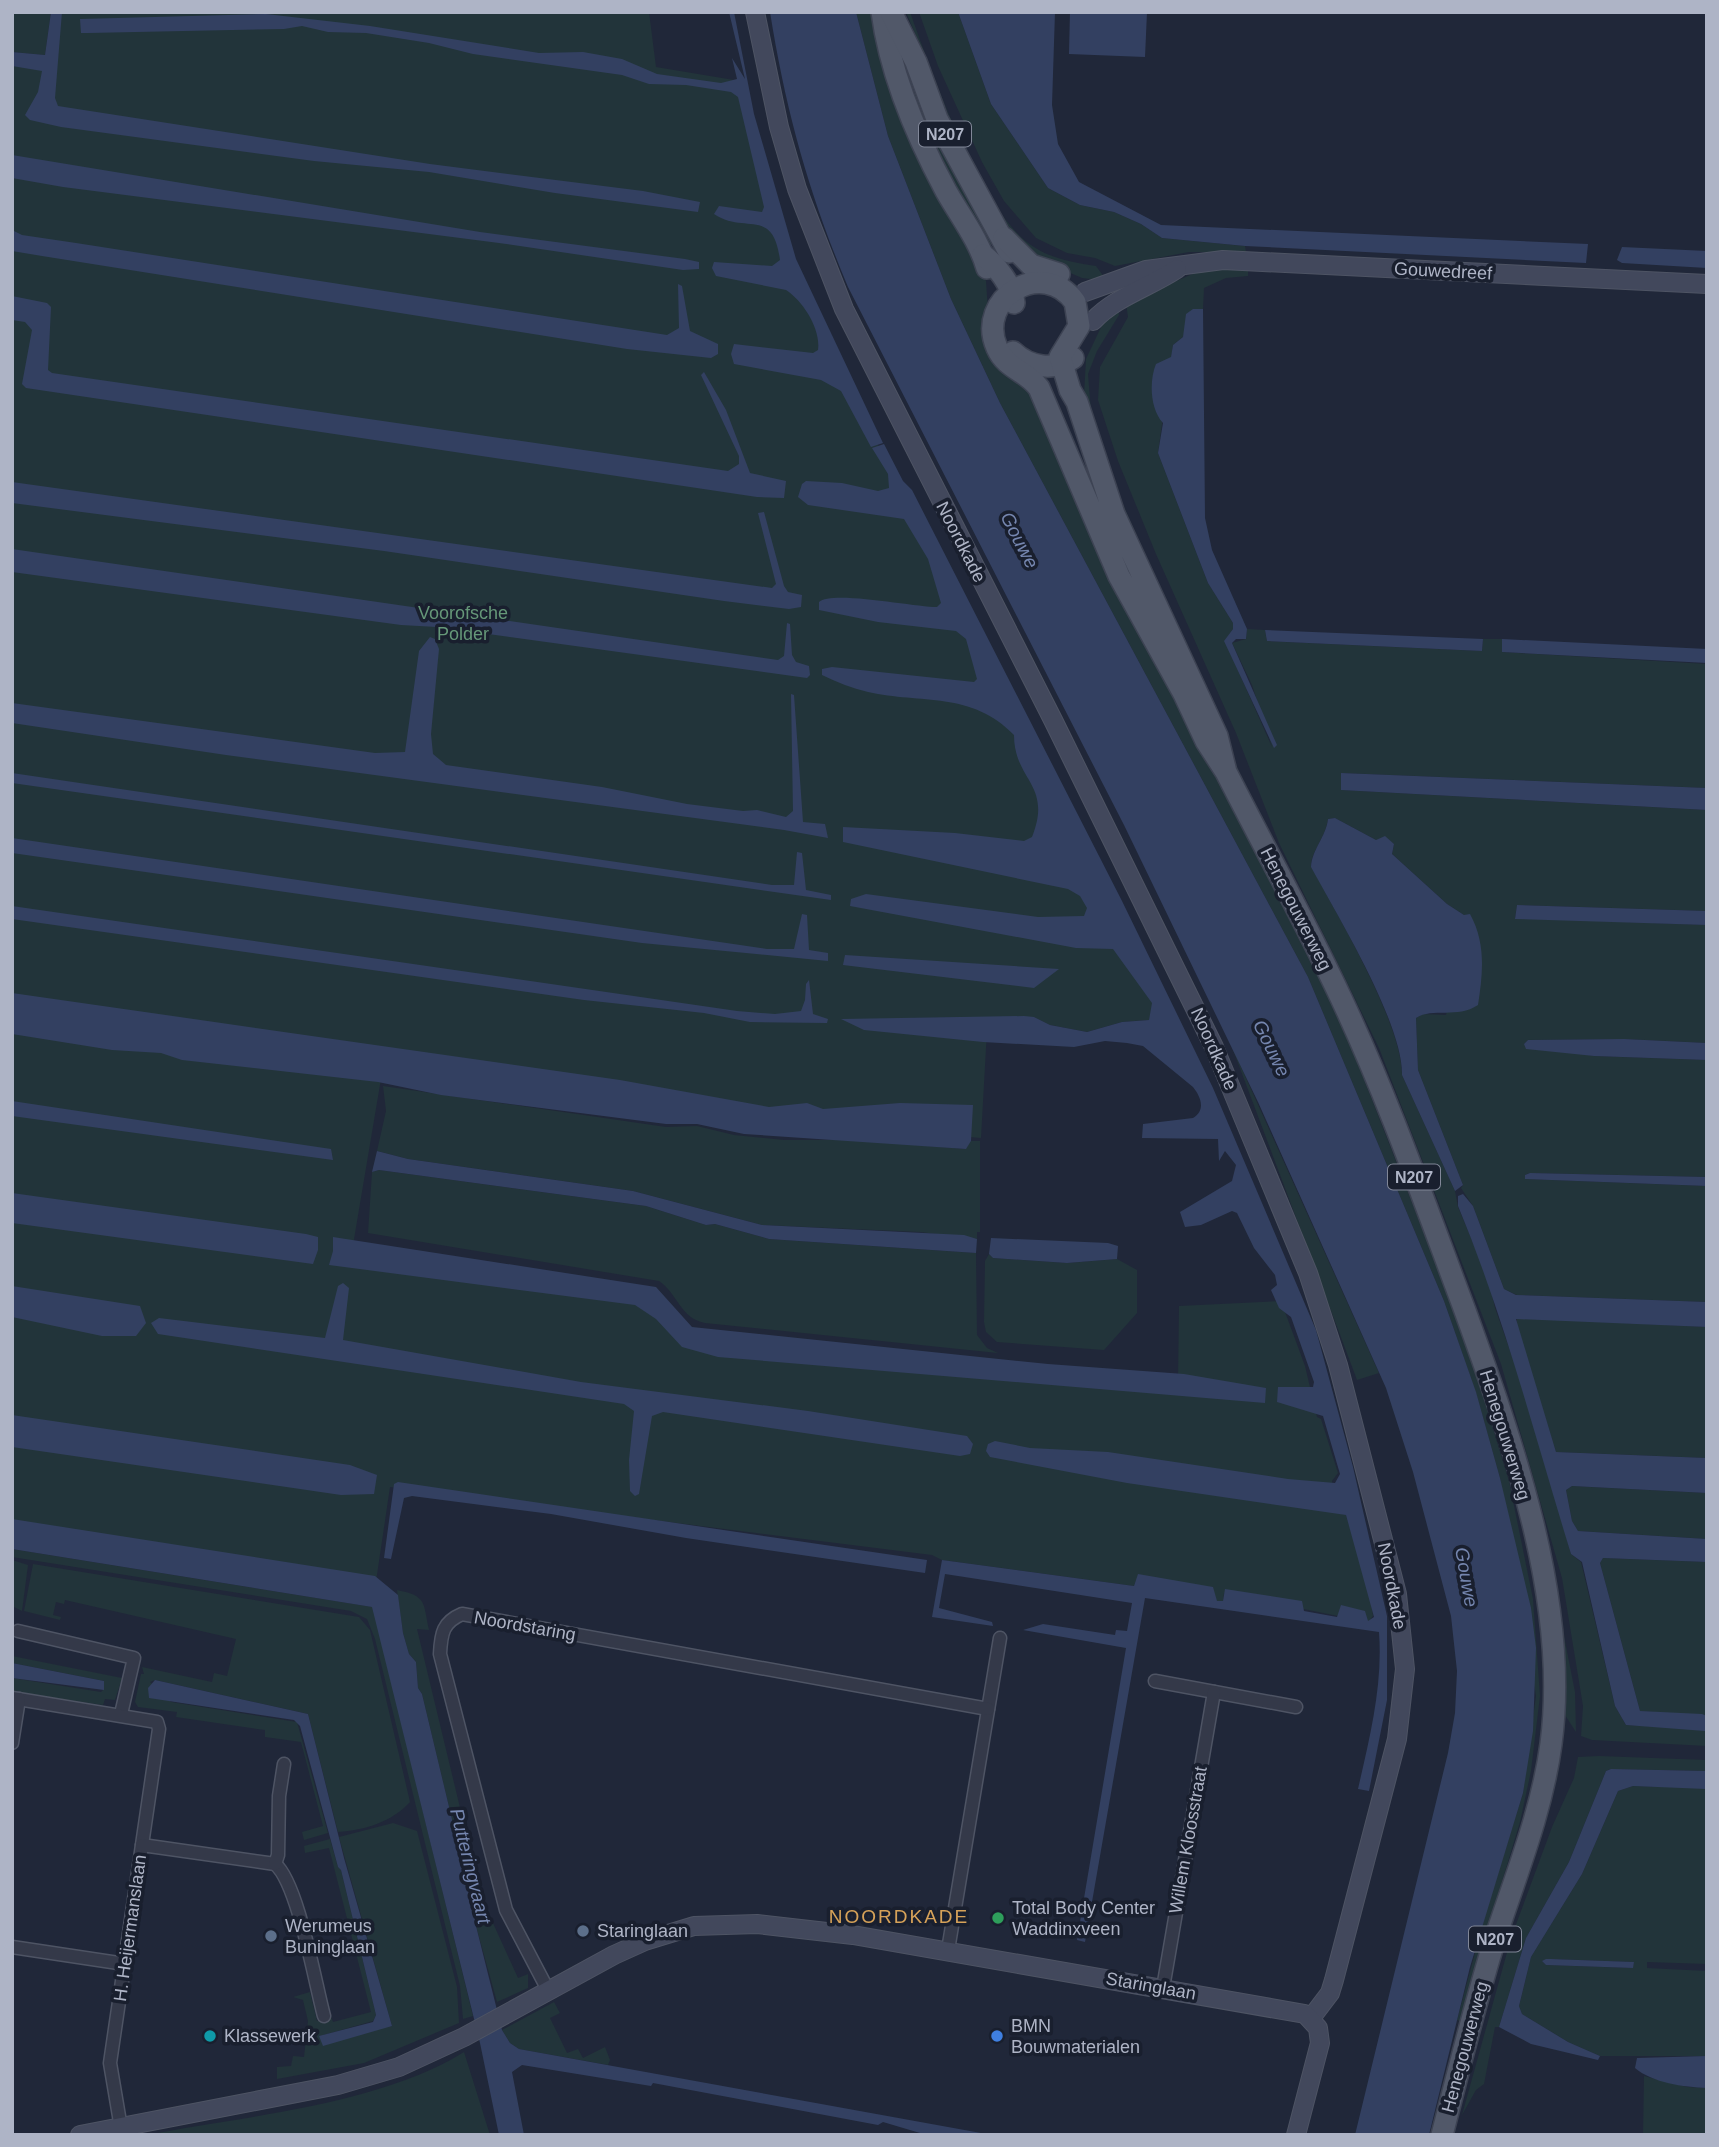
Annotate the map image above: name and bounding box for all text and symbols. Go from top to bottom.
road number: N207 [919,122,971,146]
street label: Gouwedreef [1394,258,1493,284]
street label: Noordkade [932,498,990,586]
water label: Gouwe [997,509,1043,572]
park label: Voorofsche Polder [418,603,508,644]
street label: Henegouwerweg [1256,844,1336,974]
street label: Noordkade [1187,1005,1241,1093]
water label: Gouwe [1249,1017,1294,1080]
road number: N207 [1388,1164,1440,1190]
street label: Henegouwerweg [1476,1367,1534,1503]
street label: Noordkade [1374,1541,1410,1631]
water label: Gouwe [1451,1546,1482,1609]
street label: Noordstaring [473,1607,577,1645]
street label: Willem Kloosstraat [1165,1765,1211,1915]
water label: Putteringvaart [446,1806,495,1927]
street label: H. Heijermanslaan [110,1853,150,2003]
place label: Total Body Center Waddinxveen [1012,1898,1155,1939]
district label: NOORDKADE [829,1906,969,1927]
marker: Total Body Center Waddinxveen [990,1910,1006,1926]
place label: Werumeus Buninglaan [285,1916,375,1957]
place label: Staringlaan [597,1921,688,1941]
marker: Staringlaan [575,1923,591,1939]
road number: N207 [1469,1926,1521,1952]
marker: Werumeus Buninglaan [263,1928,279,1944]
street label: Staringlaan [1104,1968,1198,2004]
street label: Henegouwerweg [1438,1979,1492,2115]
place label: BMN Bouwmaterialen [1011,2016,1140,2057]
place label: Klassewerk [224,2026,317,2046]
marker: Klassewerk [202,2028,218,2044]
marker: BMN Bouwmaterialen [989,2028,1005,2044]

